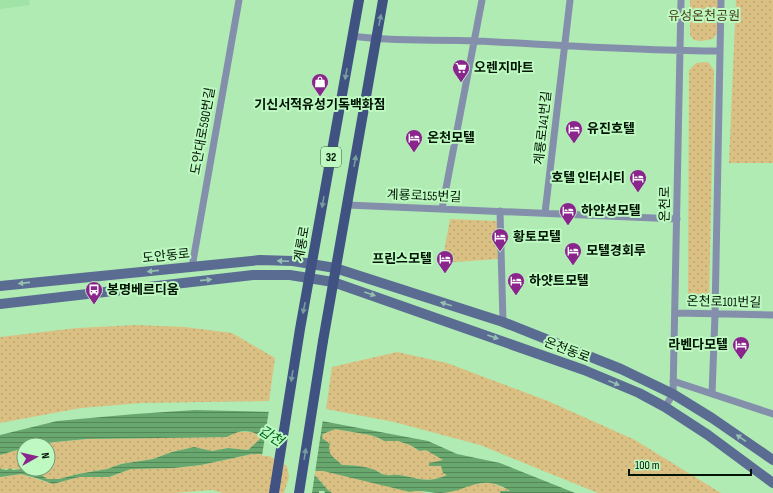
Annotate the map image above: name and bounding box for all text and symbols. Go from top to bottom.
park label: 유성온천공원 [668,8,740,24]
one-way arrow [377,13,383,26]
supermarket icon: 오렌지마트 [451,58,471,83]
place label: 오렌지마트 [474,60,534,76]
one-way arrow [343,68,349,80]
shop icon: 기신서적유성기독백화점 [310,72,330,97]
street label: 도안대로590번길 [187,86,219,176]
street label: 계룡로141번길 [531,90,555,166]
place label: 기신서적유성기독백화점 [254,97,386,113]
hotel icon: 유진호텔 [564,119,584,144]
place label: 유진호텔 [587,121,635,137]
hotel icon: 온천모텔 [404,128,424,153]
place label: 온천모텔 [427,130,475,146]
road number: 32 [321,147,341,167]
one-way arrow [352,155,358,167]
hotel icon: 호텔 인터시티 [628,168,648,193]
place label: 호텔 인터시티 [551,170,625,186]
street label: 온천로 [657,186,673,222]
street label: 계룡로155번길 [386,187,462,205]
one-way arrow [320,196,326,208]
hotel icon: 하얀성모텔 [558,201,578,226]
place label: 하얀성모텔 [581,203,641,219]
street label: 계룡로 [291,225,313,263]
hotel icon: 황토모텔 [490,227,510,252]
place label: 황토모텔 [513,229,561,245]
hotel icon: 모텔경회루 [563,241,583,266]
place label: 모텔경회루 [586,243,646,259]
street label: 도안동로 [141,246,191,266]
hotel icon: 프린스모텔 [435,249,455,274]
place label: 프린스모텔 [372,251,432,267]
one-way arrow [276,258,289,264]
one-way arrow [147,267,159,274]
hotel icon: 하얏트모텔 [506,271,526,296]
place label: 하얏트모텔 [529,273,589,289]
one-way arrow [200,277,212,283]
one-way arrow [18,280,30,287]
bus stop icon: 봉명베르디움 [84,280,104,305]
place label: 봉명베르디움 [107,282,179,298]
one-way arrow [364,292,376,298]
street label: 온천로101번길 [687,293,761,311]
one-way arrow [300,301,306,314]
one-way arrow [439,301,451,307]
one-way arrow [487,334,499,340]
street label: 온천동로 [542,334,592,366]
hotel icon: 라벤다모텔 [731,335,751,360]
place label: 라벤다모텔 [668,337,728,353]
one-way arrow [289,370,295,382]
one-way arrow [609,380,621,386]
water label: 갑천 [256,422,287,451]
one-way arrow [736,434,746,442]
north arrow [16,437,56,477]
one-way arrow [302,448,308,461]
scale bar [629,451,751,477]
text: N [39,452,52,460]
text: 100 m [635,458,660,473]

